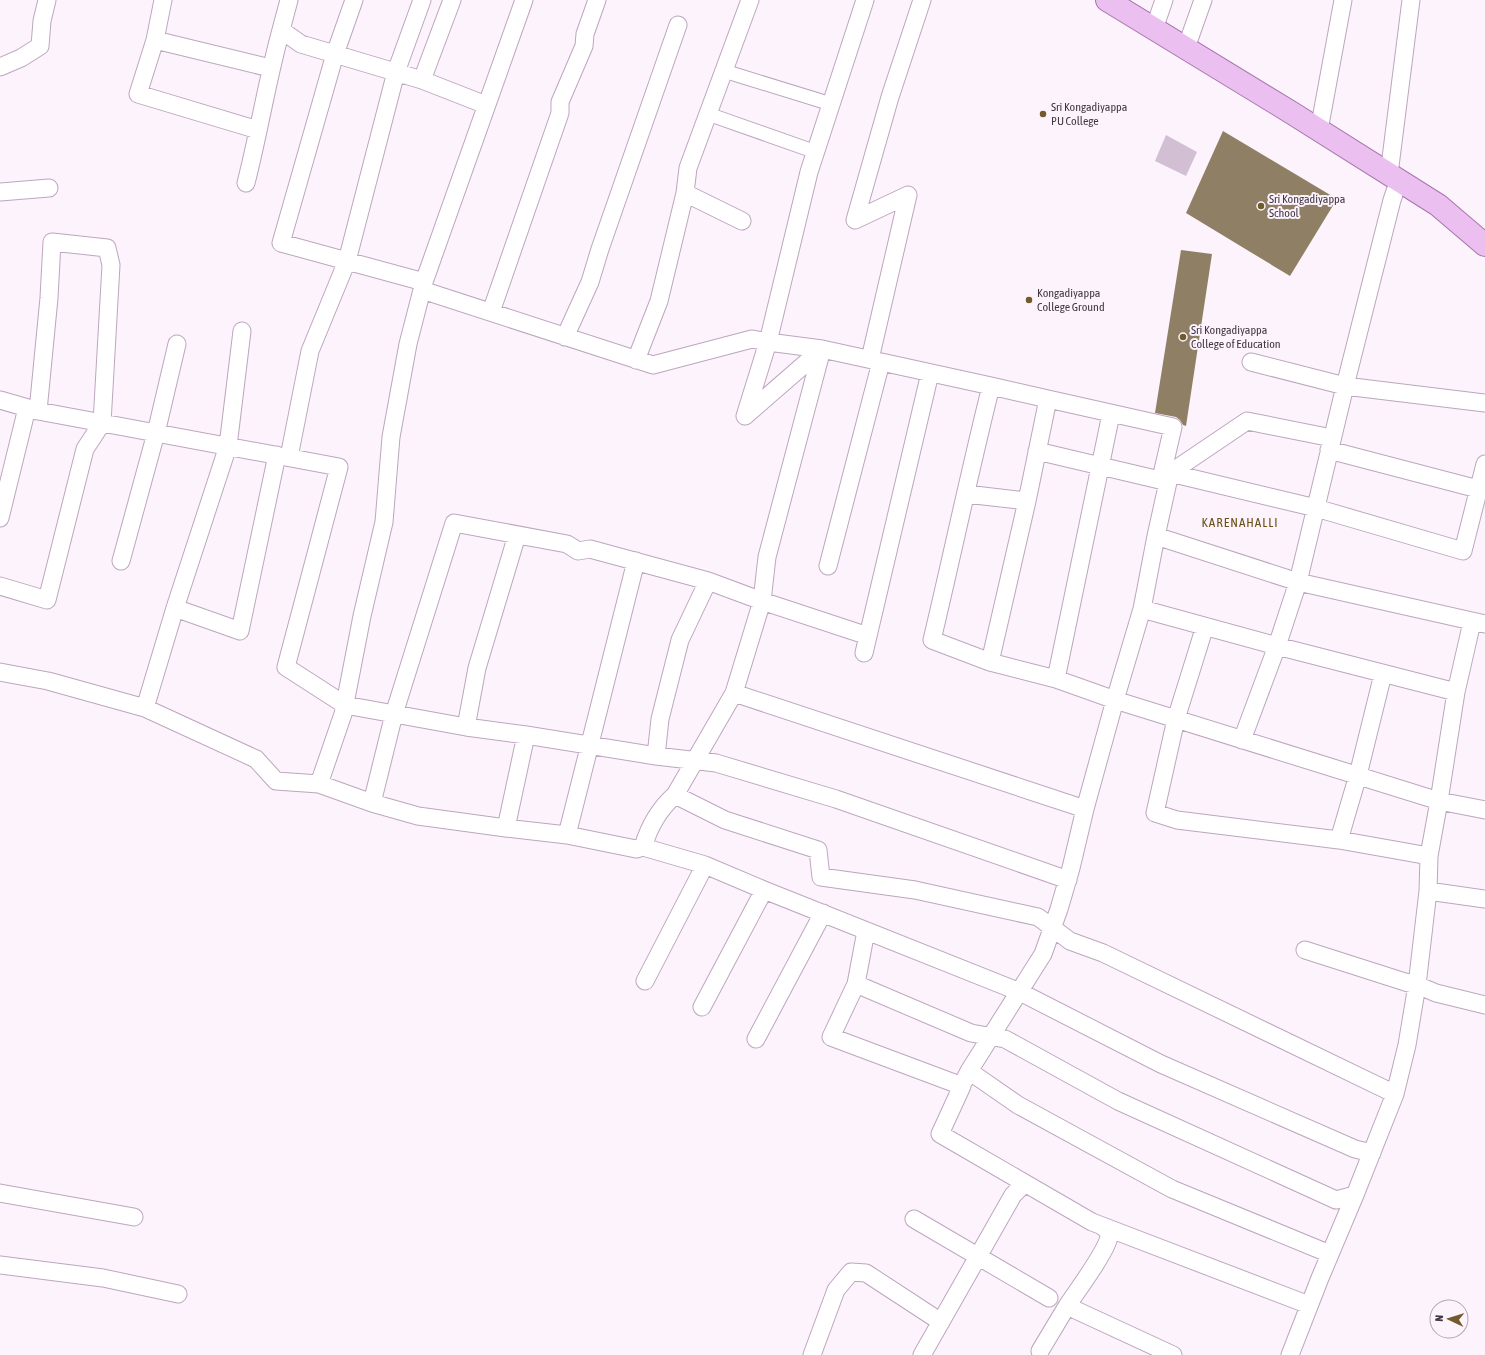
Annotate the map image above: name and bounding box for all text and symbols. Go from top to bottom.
place label: Sri Kongadiyappa PU College [1051,100,1127,128]
marker: Sri Kongadiyappa PU College [1038,109,1048,119]
place label: Sri Kongadiyappa School [1269,192,1345,220]
marker: Sri Kongadiyappa School [1256,201,1266,211]
place label: Kongadiyappa College Ground [1037,286,1105,314]
marker: Kongadiyappa College Ground [1024,295,1034,305]
place label: Sri Kongadiyappa College of Education [1191,323,1281,351]
marker: Sri Kongadiyappa College of Education [1178,332,1188,342]
district label: KARENAHALLI [1201,515,1279,530]
north arrow [1429,1299,1469,1339]
text: N [1433,1315,1445,1322]

